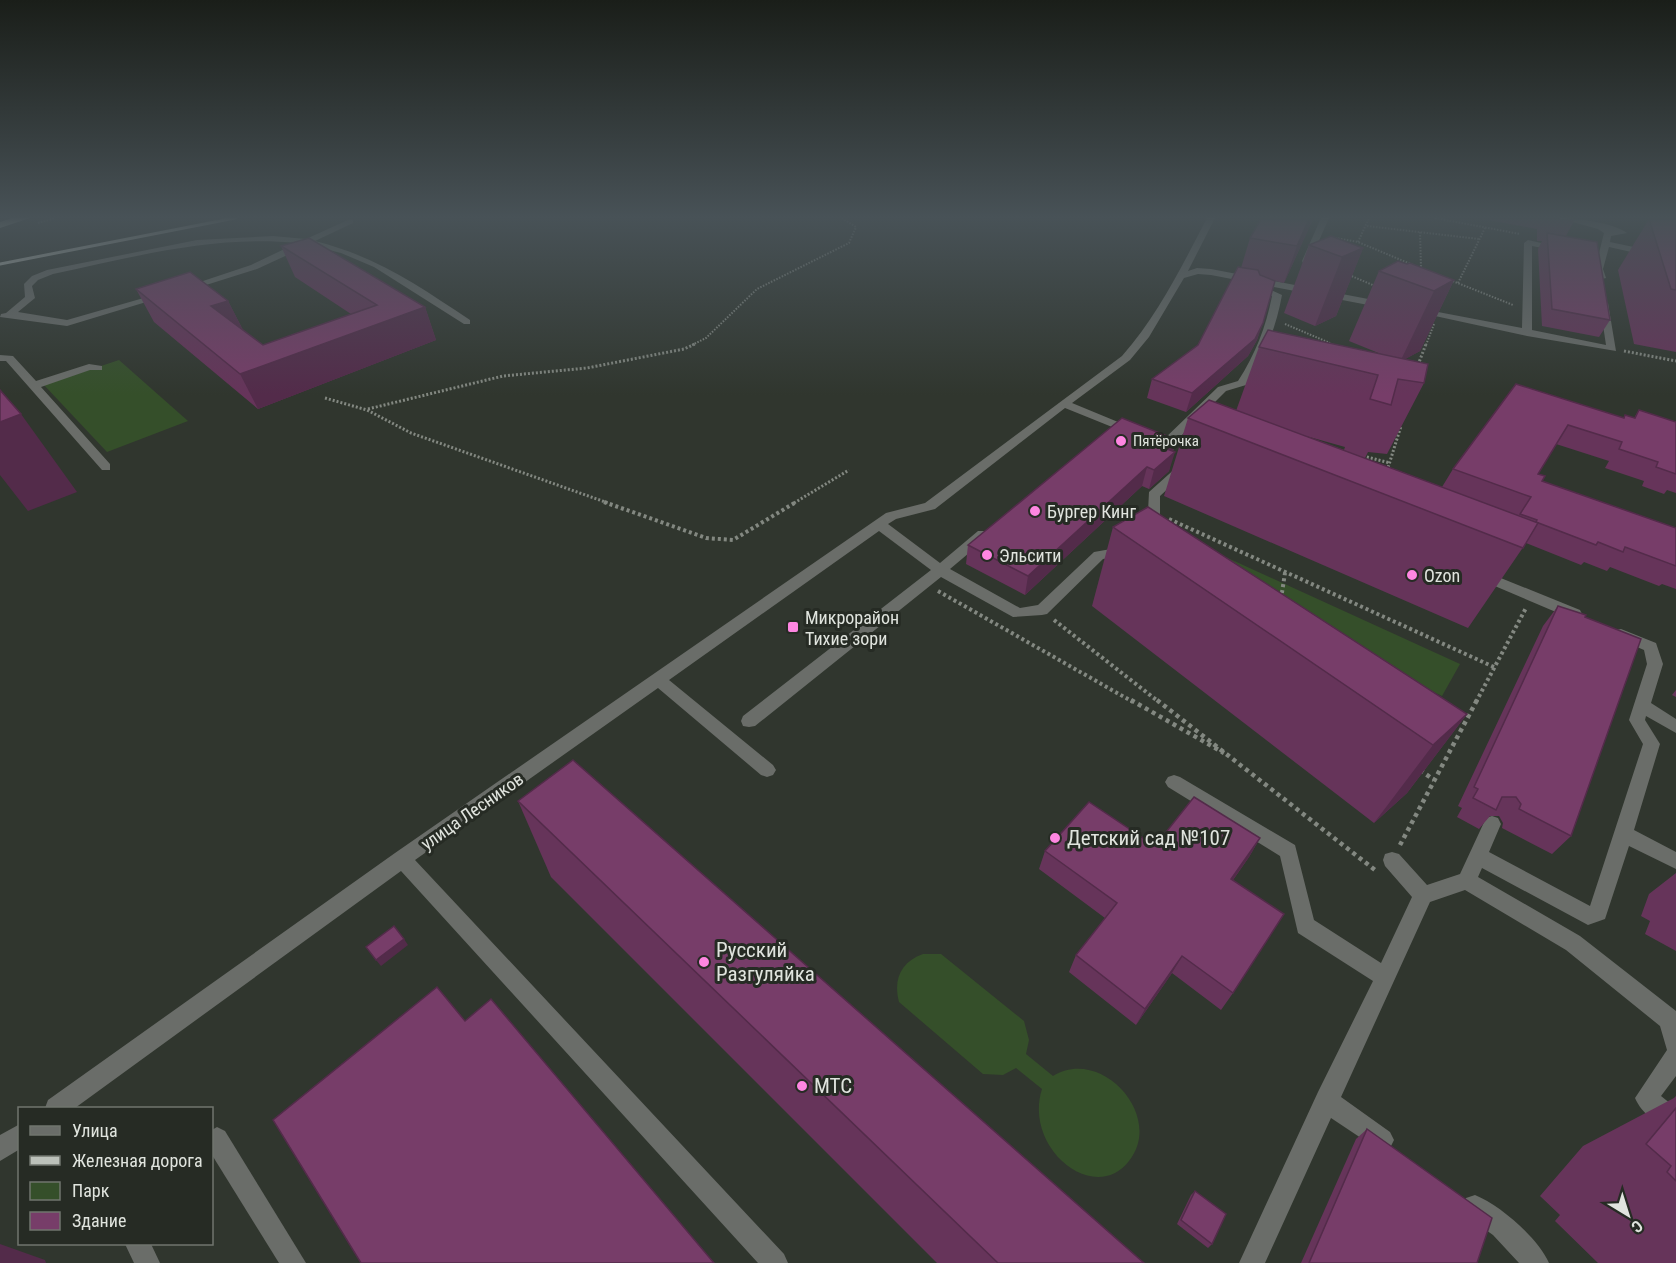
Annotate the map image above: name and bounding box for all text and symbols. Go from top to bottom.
place label: Пятёрочка [1133,432,1199,450]
marker: Пятёрочка [1114,434,1128,448]
place label: Бургер Кинг [1047,501,1136,522]
marker: Бургер Кинг [1028,504,1042,518]
place label: Эльсити [999,545,1062,566]
marker: Эльсити [980,548,994,562]
place label: Ozon [1424,565,1460,586]
marker: Ozon [1405,568,1419,582]
place label: Микрорайон Тихие зори [805,607,899,649]
marker: Микрорайон Тихие зори [786,620,800,634]
street label: улица Лесников [417,768,527,854]
place label: Детский сад №107 [1067,826,1230,850]
marker: Детский сад №107 [1048,831,1062,845]
place label: Русский Разгуляйка [716,938,815,986]
marker: Русский Разгуляйка [697,955,711,969]
place label: МТС [814,1074,852,1098]
marker: МТС [795,1079,809,1093]
legend [18,1107,213,1245]
text: Улица [72,1120,118,1141]
text: Железная дорога [72,1150,203,1171]
text: Парк [72,1180,110,1201]
north arrow [1598,1185,1658,1245]
text: Здание [72,1210,126,1231]
text: С [1627,1216,1646,1237]

